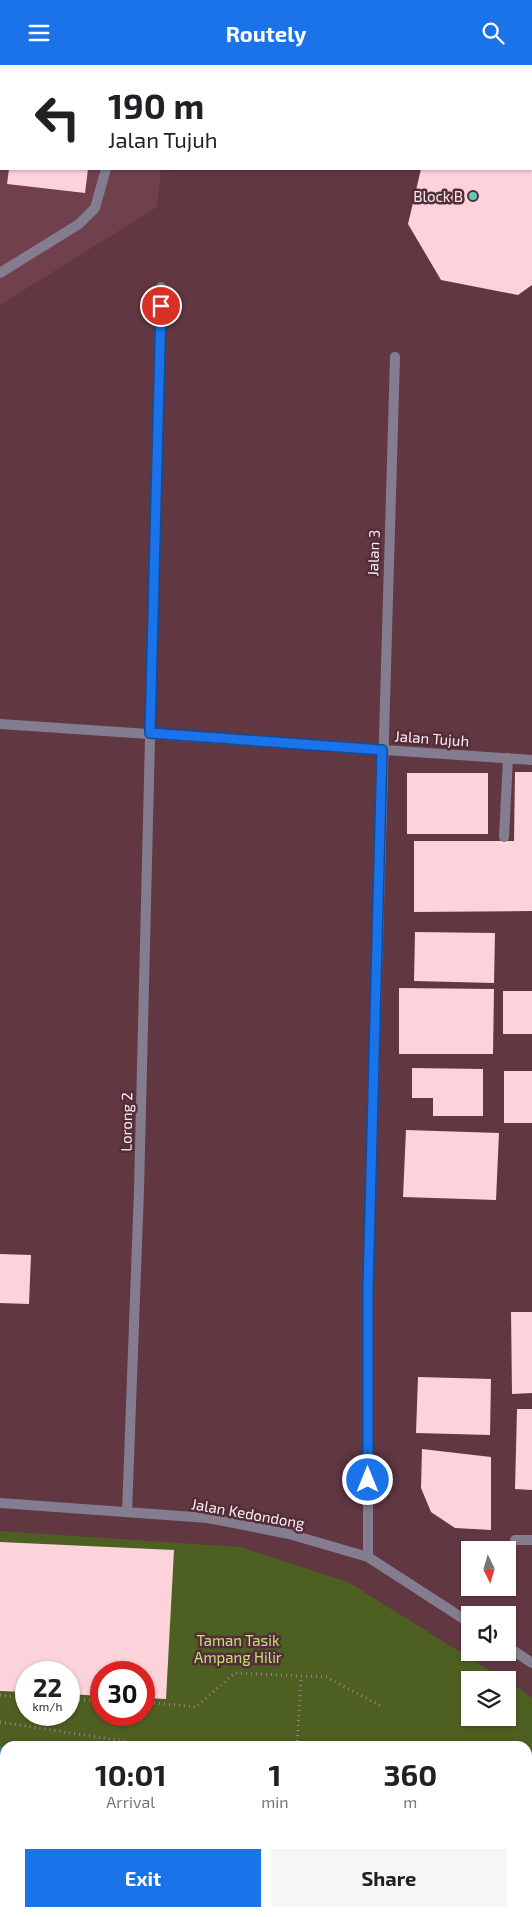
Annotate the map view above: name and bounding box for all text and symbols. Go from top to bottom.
icon: menu [25,19,53,47]
icon: search [479,19,507,47]
text: Routely [226,20,306,46]
text: 190 m [108,84,204,126]
icon: left [25,85,90,150]
text: Jalan Tujuh [108,126,218,152]
place label: Block B [413,187,463,205]
marker: Block B [467,190,479,202]
pin [140,285,182,327]
icon: arrive [147,292,175,320]
street label: Jalan 3 [363,529,383,577]
street label: Jalan Tujuh [394,726,470,751]
street label: Lorong 2 [116,1092,136,1152]
position arrow [341,1453,393,1505]
street label: Jalan Kedondong [190,1494,307,1532]
north arrow [461,1541,516,1596]
map controls [461,1541,516,1726]
button: sound [461,1606,516,1661]
park label: Taman Tasik Ampang Hilir [194,1631,282,1666]
speed limit sign: 30 [90,1661,155,1726]
button: layers [461,1671,516,1726]
text: 22 [33,1672,62,1702]
text: km/h [33,1699,62,1713]
text: 10:01 [95,1756,166,1792]
text: 1 [268,1756,281,1792]
text: 360 [383,1756,437,1792]
text: Arrival [106,1792,155,1811]
text: min [261,1792,289,1811]
text: m [403,1792,417,1811]
button: Exit [25,1849,261,1907]
button: Share [271,1849,507,1907]

